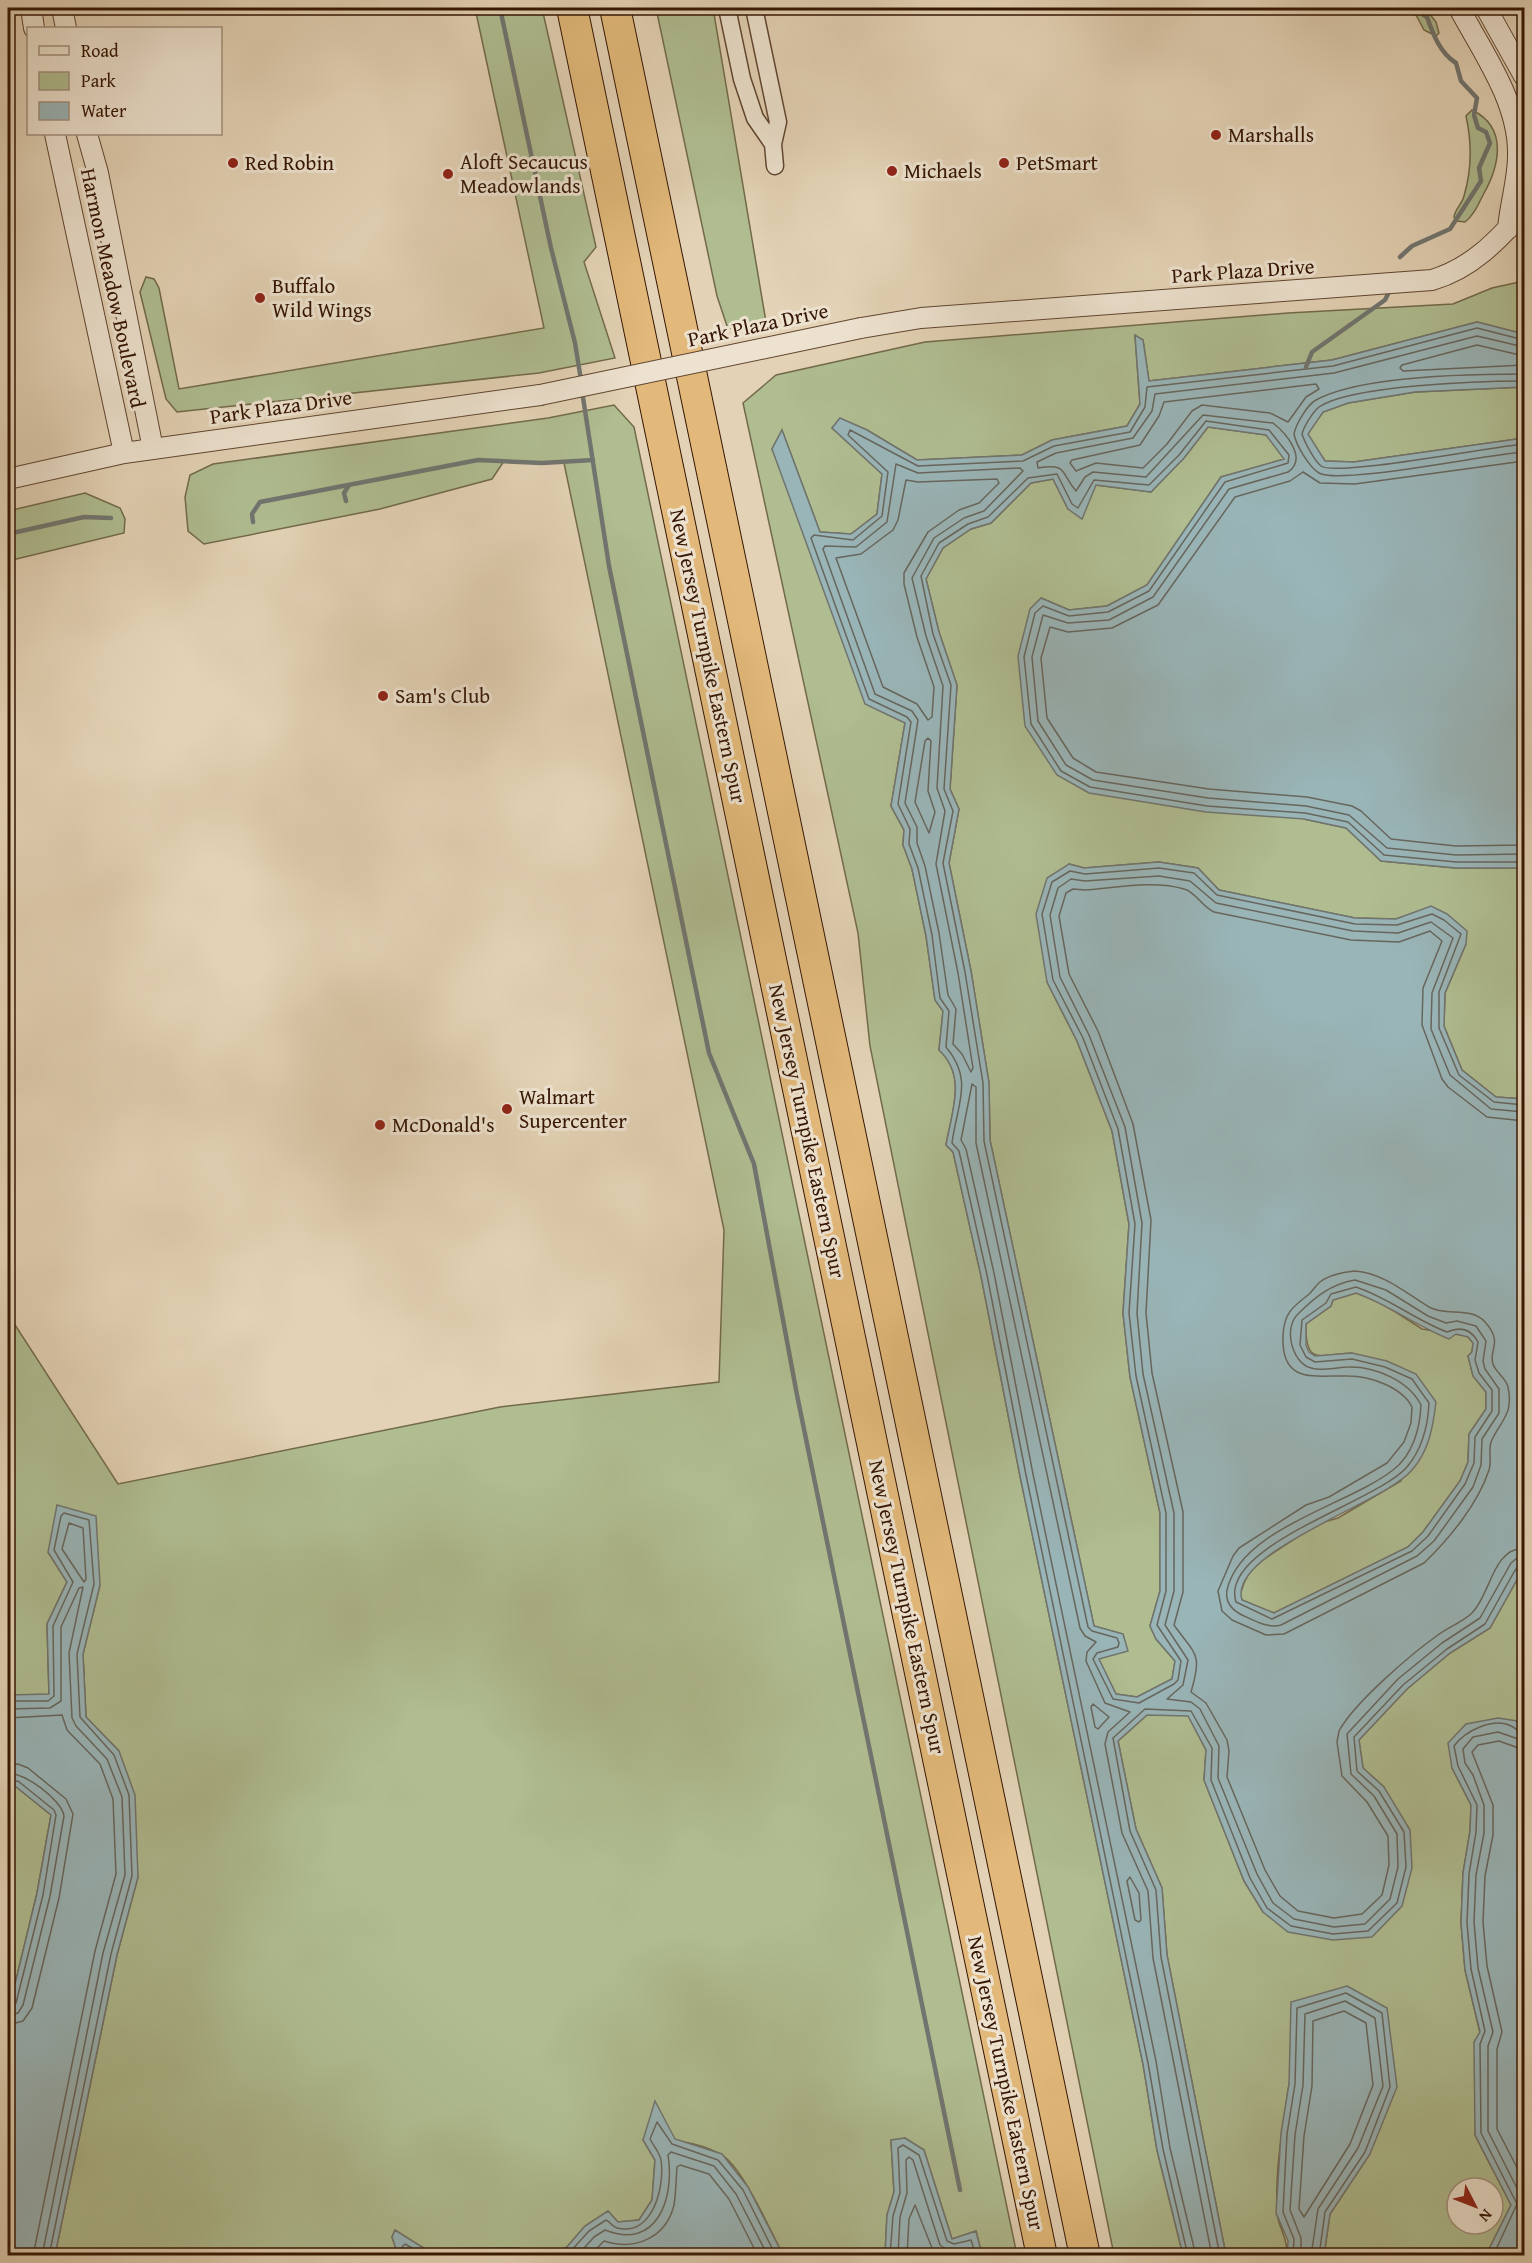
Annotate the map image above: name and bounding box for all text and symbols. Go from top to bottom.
legend [27,27,222,135]
text: Road [81,37,119,64]
text: Park [81,67,117,94]
text: Water [81,97,127,124]
place label: Marshalls [1228,119,1314,150]
marker: Marshalls [1209,128,1223,142]
place label: Aloft Secaucus Meadowlands [460,146,588,201]
place label: Red Robin [245,147,334,178]
place label: PetSmart [1016,147,1099,178]
place label: Michaels [904,155,982,186]
marker: Red Robin [226,156,240,170]
marker: PetSmart [997,156,1011,170]
marker: Michaels [885,164,899,178]
street label: Harmon Meadow Boulevard [73,165,154,411]
marker: Aloft Secaucus Meadowlands [441,167,455,181]
street label: Park Plaza Drive [1170,250,1316,291]
place label: Buffalo Wild Wings [272,270,372,325]
marker: Buffalo Wild Wings [253,291,267,305]
street label: Park Plaza Drive [685,294,831,355]
street label: Park Plaza Drive [208,381,354,432]
street label: New Jersey Turnpike Eastern Spur [662,506,755,806]
place label: Sam's Club [395,680,490,711]
marker: Sam's Club [376,689,390,703]
street label: New Jersey Turnpike Eastern Spur [761,981,854,1281]
place label: Walmart Supercenter [519,1081,627,1136]
marker: Walmart Supercenter [500,1102,514,1116]
place label: McDonald's [392,1109,495,1140]
marker: McDonald's [373,1118,387,1132]
street label: New Jersey Turnpike Eastern Spur [861,1457,954,1757]
street label: New Jersey Turnpike Eastern Spur [960,1933,1053,2233]
north arrow [1445,2176,1505,2236]
text: N [1473,2204,1499,2228]

